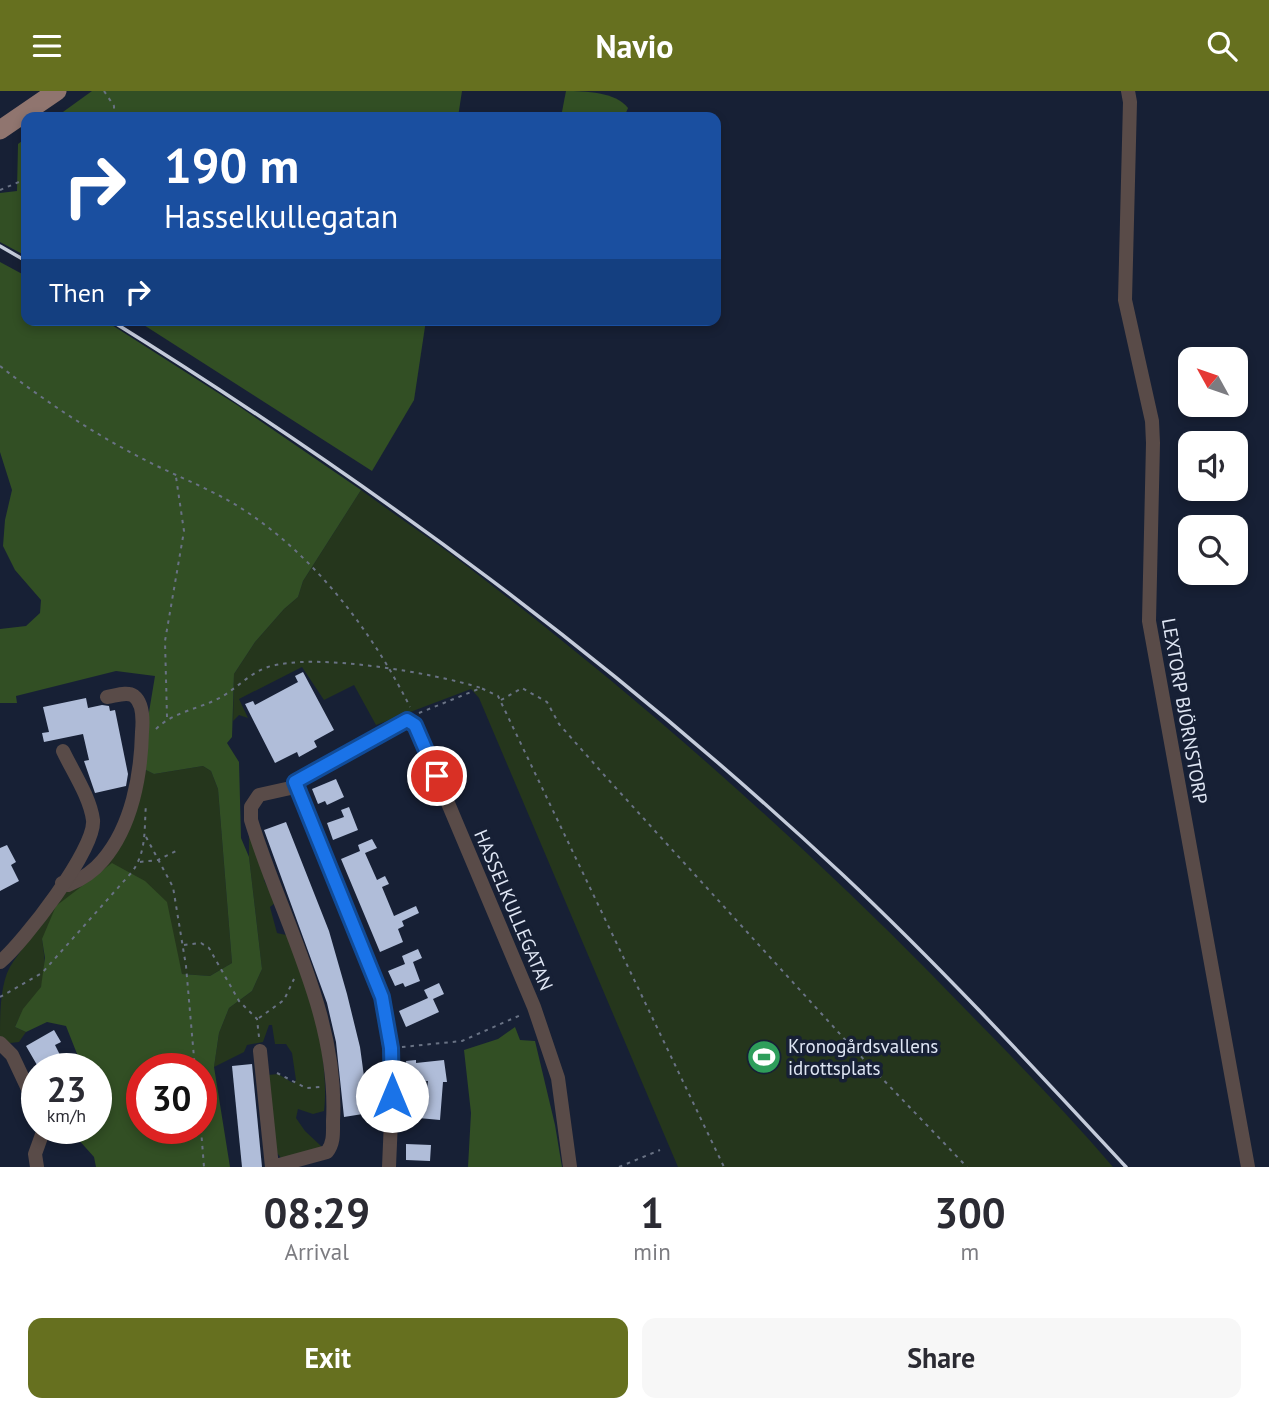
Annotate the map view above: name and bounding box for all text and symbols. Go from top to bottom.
text: Navio [596,25,673,67]
icon: menu [28,27,66,65]
icon: search [1203,27,1241,65]
text: 190 m [164,133,299,197]
icon: right [49,140,140,231]
text: Hasselkullegatan [164,195,398,237]
icon: right [119,273,157,311]
text: Then [49,276,105,309]
north arrow [1178,347,1248,417]
map controls [1178,347,1248,585]
button: sound [1178,431,1248,501]
button: search [1178,515,1248,585]
street label: LEXTORP BJÖRNSTORP [1157,616,1213,806]
pin [407,746,467,806]
icon: arrive [418,757,456,795]
street label: HASSELKULLEGATAN [469,826,559,994]
place label: Kronogårdsvallens idrottsplats [788,1034,938,1080]
sports icon: Kronogårdsvallens idrottsplats [745,1038,783,1076]
speed limit sign: 30 [126,1053,217,1144]
position arrow [355,1059,429,1133]
text: 23 [47,1066,86,1112]
text: km/h [47,1104,86,1127]
text: 08:29 [263,1185,370,1240]
text: 1 [640,1185,664,1240]
text: 300 [934,1185,1006,1240]
text: Arrival [284,1237,349,1266]
text: min [633,1237,671,1266]
text: m [961,1237,979,1266]
button: Exit [28,1318,628,1398]
button: Share [642,1318,1241,1398]

